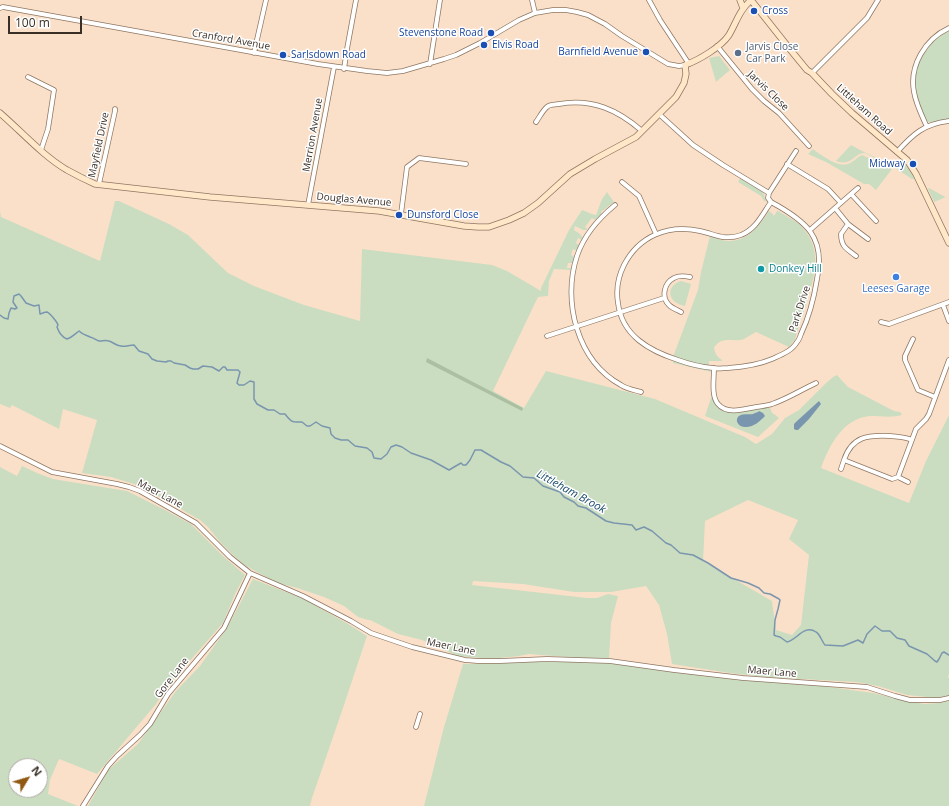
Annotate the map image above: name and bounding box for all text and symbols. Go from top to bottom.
place label: Cross [762,5,788,17]
marker: Cross [749,6,759,16]
scale bar [10,8,84,34]
text: 100 m [15,14,50,31]
street label: Cranford Avenue [191,27,271,53]
place label: Stevenstone Road [399,27,483,39]
marker: Stevenstone Road [486,28,496,38]
place label: Elvis Road [492,39,539,51]
marker: Elvis Road [479,40,489,50]
place label: Jarvis Close Car Park [746,41,798,64]
place label: Barnfield Avenue [558,46,638,58]
marker: Barnfield Avenue [641,47,651,57]
marker: Jarvis Close Car Park [733,48,743,58]
place label: Sarlsdown Road [291,49,366,61]
marker: Sarlsdown Road [278,50,288,60]
street label: Jarvis Close [745,68,791,114]
street label: Littleham Road [834,82,894,138]
street label: Merrion Avenue [301,97,325,173]
street label: Mayfield Drive [86,111,112,179]
place label: Midway [869,158,905,170]
marker: Midway [908,159,918,169]
street label: Douglas Avenue [316,191,392,209]
place label: Dunsford Close [407,209,479,221]
marker: Dunsford Close [394,210,404,220]
place label: Donkey Hill [769,263,822,275]
marker: Donkey Hill [756,264,766,274]
marker: Leeses Garage [891,272,901,282]
place label: Leeses Garage [862,283,930,295]
street label: Park Drive [787,284,813,334]
water label: Littleham Brook [534,467,608,517]
street label: Maer Lane [135,477,185,511]
street label: Maer Lane [426,636,476,658]
street label: Gore Lane [152,655,192,701]
street label: Maer Lane [747,664,797,680]
north arrow [8,758,48,798]
text: N [28,763,46,779]

